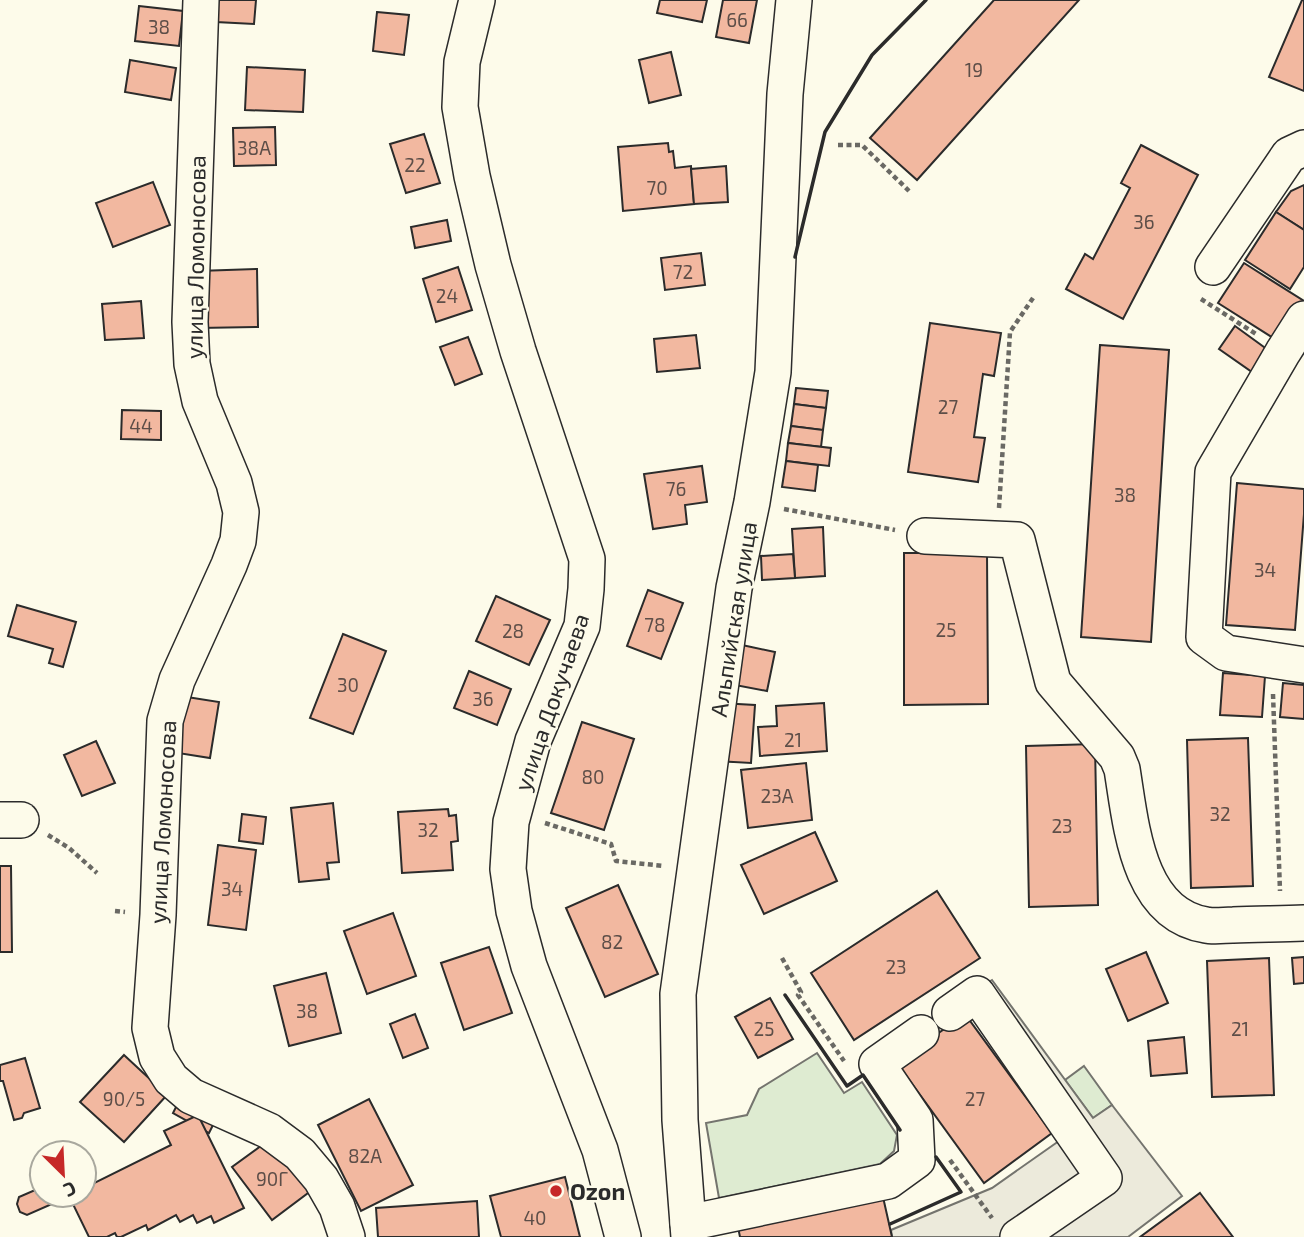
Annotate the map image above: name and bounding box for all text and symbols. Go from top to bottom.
house number: 66 [726,8,748,31]
house number: 38 [148,15,170,38]
house number: 19 [965,58,983,81]
house number: 38А [237,136,271,159]
house number: 22 [404,153,426,176]
street label: улица Ломоносова [179,155,212,359]
house number: 70 [646,176,668,199]
house number: 36 [1133,210,1155,233]
house number: 72 [673,260,693,283]
house number: 24 [436,284,458,307]
house number: 27 [938,395,958,418]
house number: 44 [129,414,153,437]
house number: 76 [666,477,686,500]
house number: 38 [1114,483,1136,506]
street label: Альпийская улица [704,519,763,719]
house number: 34 [1254,558,1276,581]
street label: улица Докучаева [508,610,595,795]
house number: 78 [644,613,666,636]
house number: 25 [936,618,956,641]
house number: 28 [502,619,524,642]
house number: 30 [337,673,359,696]
house number: 36 [472,687,494,710]
street label: улица Ломоносова [143,719,182,925]
house number: 21 [784,728,802,751]
house number: 80 [582,765,605,788]
house number: 23А [760,784,794,807]
house number: 32 [1209,802,1231,825]
house number: 23 [1051,814,1073,837]
house number: 32 [417,818,439,841]
house number: 34 [221,877,243,900]
house number: 82 [601,930,623,953]
house number: 23 [885,955,907,978]
house number: 38 [296,999,318,1022]
house number: 25 [754,1017,774,1040]
house number: 21 [1231,1017,1249,1040]
house number: 90/5 [103,1087,145,1110]
house number: 27 [965,1087,985,1110]
north arrow [28,1139,98,1209]
house number: 82А [348,1144,382,1167]
house number: 90Г [256,1167,288,1190]
text: С [60,1177,80,1203]
place label: Ozon [570,1177,625,1205]
marker: Ozon [548,1183,564,1199]
house number: 40 [523,1206,547,1229]

